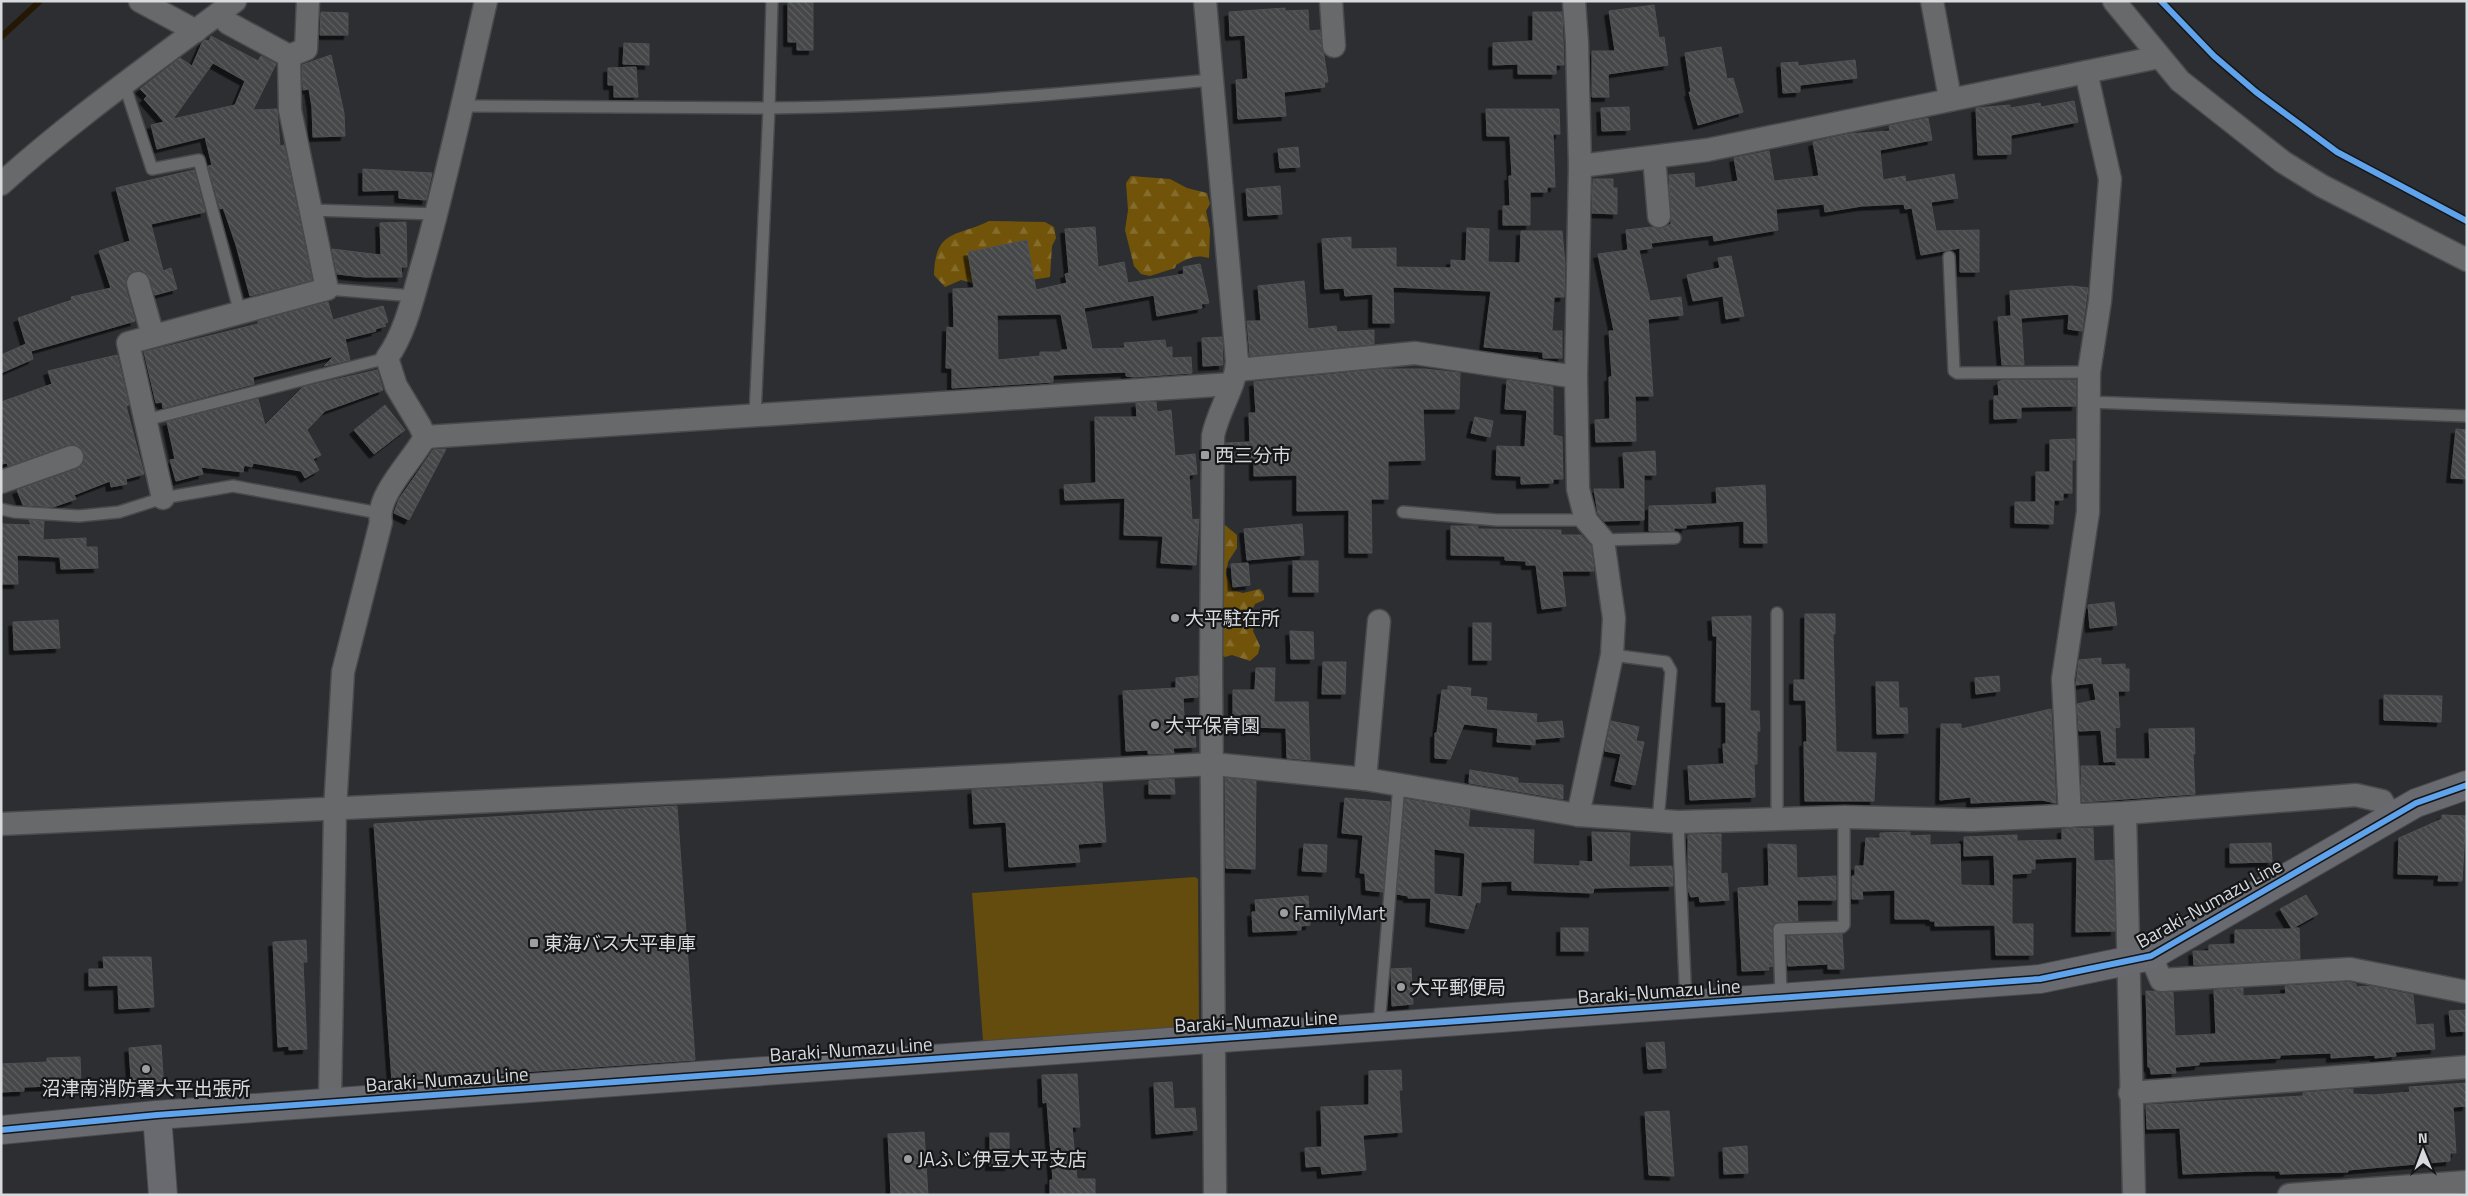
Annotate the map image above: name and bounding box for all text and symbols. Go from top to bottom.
place label: 西三分市 [1215,440,1291,469]
marker: 西三分市 [1199,449,1211,461]
place label: 大平駐在所 [1185,603,1280,632]
marker: 大平駐在所 [1169,612,1181,624]
place label: 大平保育園 [1165,710,1260,739]
marker: 大平保育園 [1149,719,1161,731]
street label: Baraki-Numazu Line [2130,850,2287,955]
place label: FamilyMart [1294,898,1386,927]
marker: FamilyMart [1278,907,1290,919]
place label: 東海バス大平車庫 [544,928,696,957]
marker: 東海バス大平車庫 [528,937,540,949]
street label: Baraki-Numazu Line [1577,970,1741,1011]
place label: 大平郵便局 [1411,972,1506,1001]
marker: 大平郵便局 [1395,981,1407,993]
street label: Baraki-Numazu Line [1174,1002,1338,1039]
street label: Baraki-Numazu Line [769,1028,933,1069]
street label: Baraki-Numazu Line [365,1058,529,1099]
marker: 沼津南消防署大平出張所 [140,1063,152,1075]
place label: 沼津南消防署大平出張所 [41,1073,251,1102]
north arrow [2398,1126,2448,1176]
text: N [2418,1127,2428,1148]
place label: JAふじ伊豆大平支店 [918,1144,1087,1173]
marker: JAふじ伊豆大平支店 [902,1153,914,1165]

